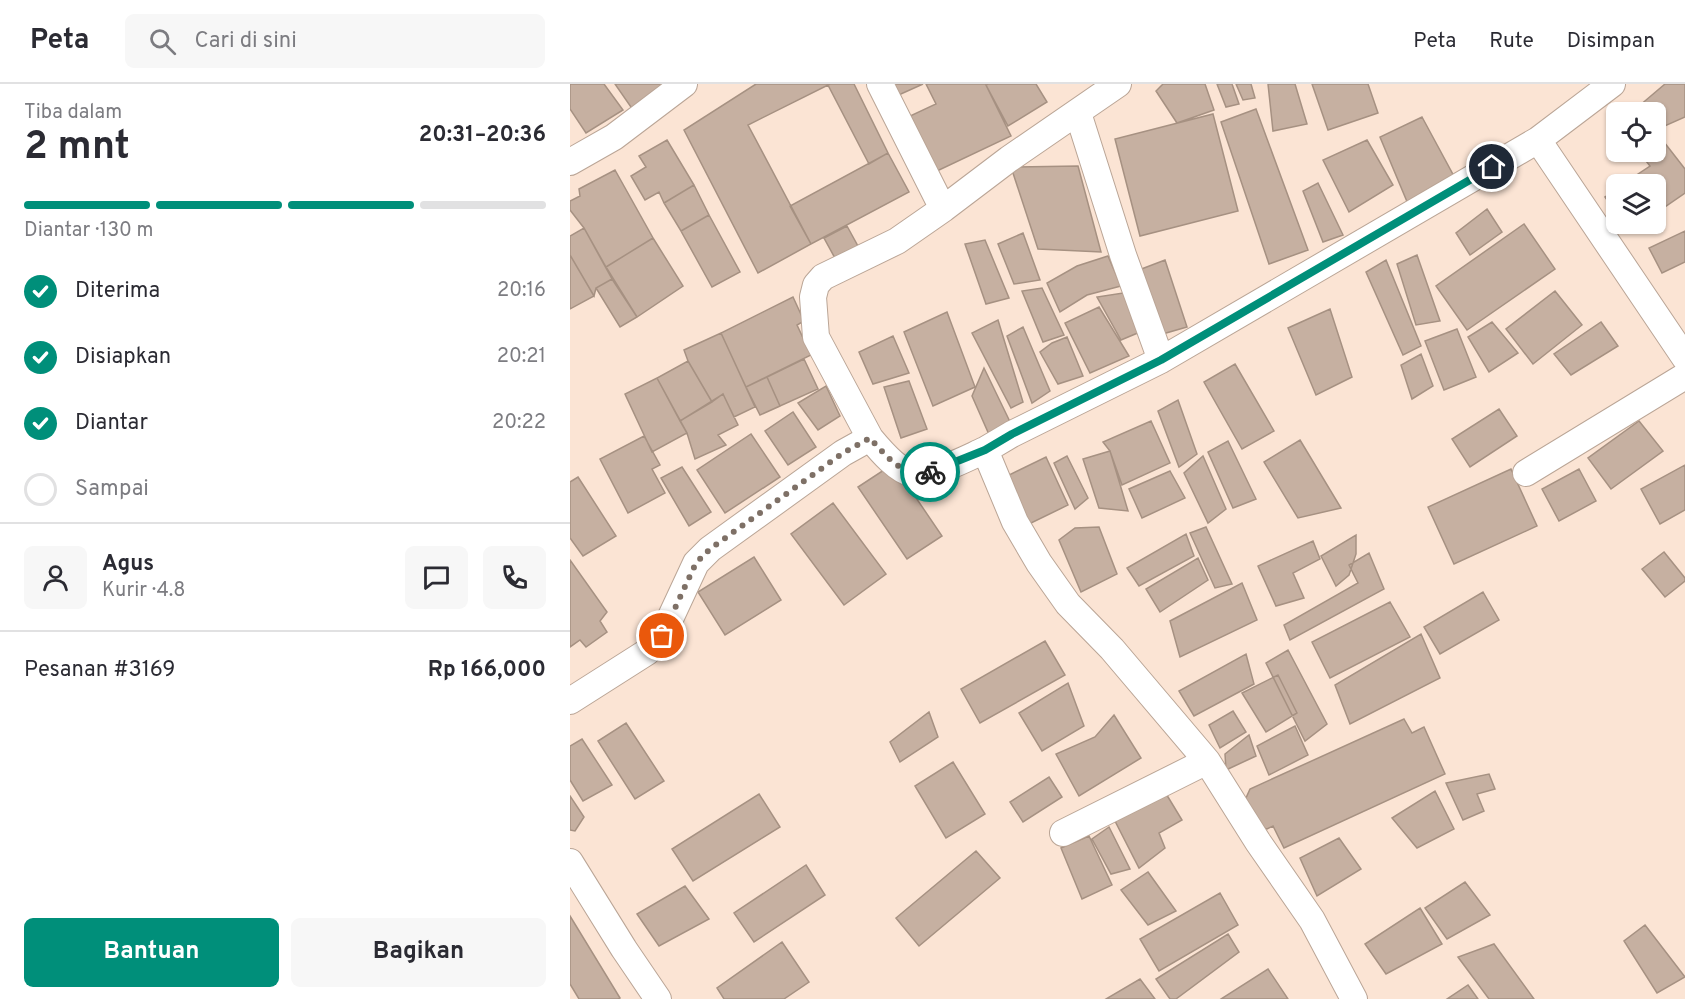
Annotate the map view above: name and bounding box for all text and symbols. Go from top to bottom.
search box [125,14,545,68]
text: Peta [30,23,89,59]
icon: search [146,25,179,58]
text: Cari di sini [194,28,297,55]
text: Peta [1413,28,1456,55]
text: Rute [1489,28,1534,55]
text: Disimpan [1567,28,1655,55]
text: Tiba dalam [24,100,122,126]
map controls [1606,102,1666,234]
button: locate [1606,102,1666,162]
text: 20:31–20:36 [419,122,546,149]
text: 2 mnt [24,124,130,173]
pin [1466,141,1517,192]
icon: home [1475,150,1508,183]
button: layers [1606,174,1666,234]
text: Diantar · 130 m [24,218,154,244]
icon: check [24,275,57,308]
text: Diterima [75,278,160,305]
text: 20:16 [497,278,546,304]
icon: check [24,341,57,374]
text: Disiapkan [75,344,171,371]
text: 20:21 [497,344,546,370]
icon: check [24,407,57,440]
text: Diantar [75,410,148,437]
text: 20:22 [492,410,546,436]
courier [900,442,960,502]
icon: bike [914,456,947,489]
text: Sampai [75,476,149,503]
button: person [24,546,87,609]
button: chat [405,546,468,609]
button: phone [483,546,546,609]
text: Agus [102,551,154,578]
text: Kurir · 4.8 [102,578,186,604]
pin [636,610,687,661]
icon: bag [645,619,678,652]
text: Pesanan #3169 [24,657,175,684]
text: Rp 166,000 [428,657,546,684]
button: Bantuan [24,918,279,987]
button: Bagikan [291,918,546,987]

